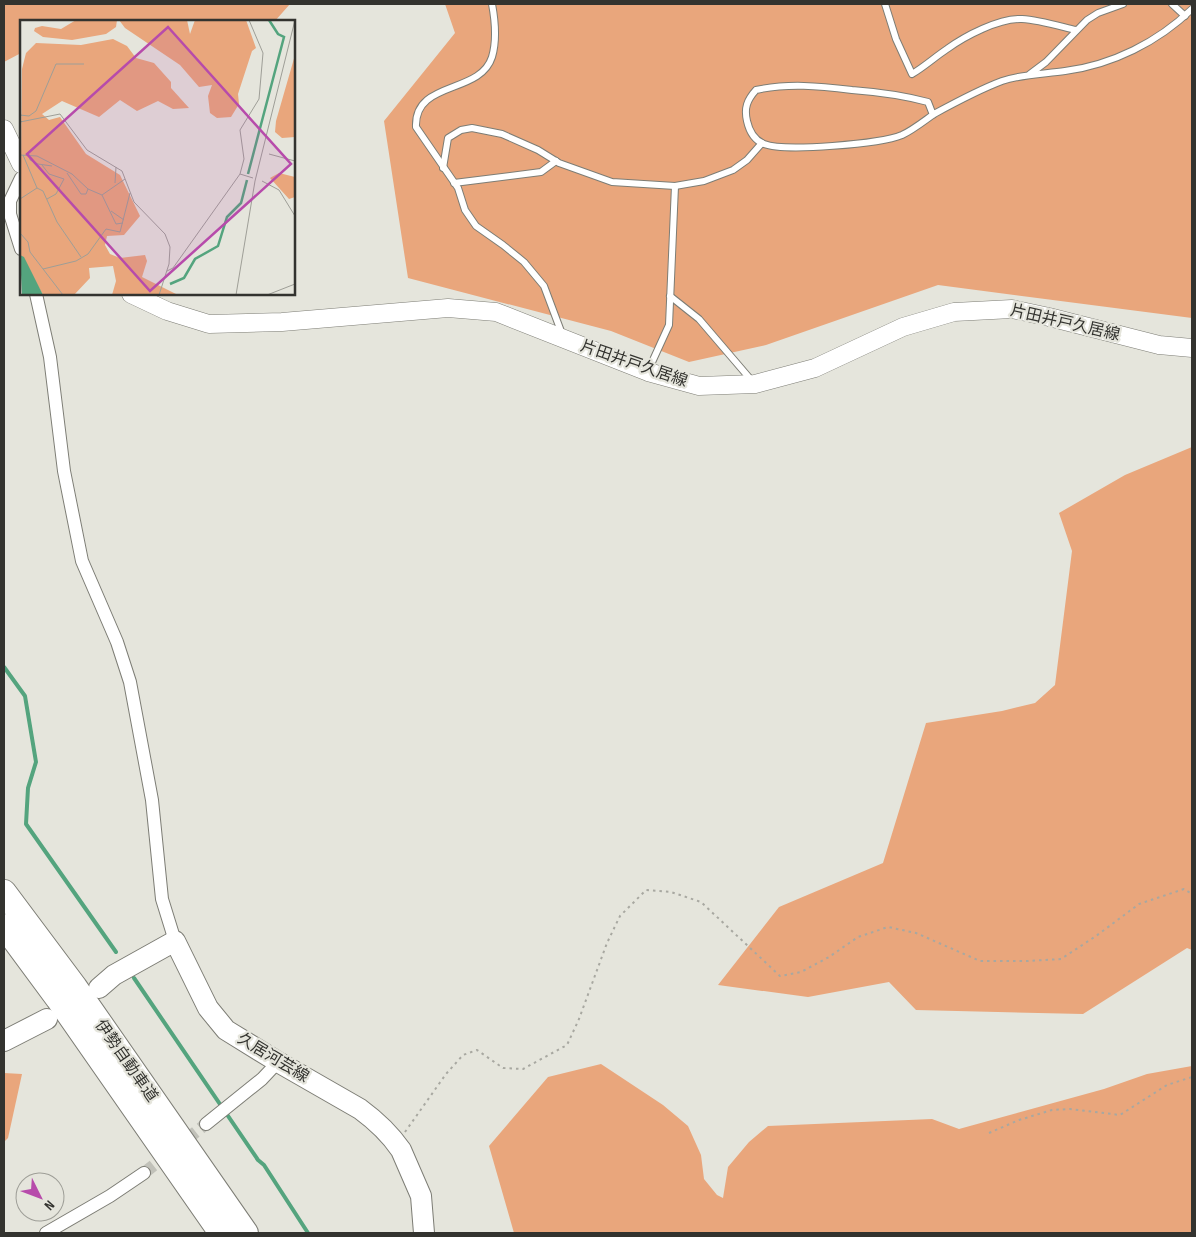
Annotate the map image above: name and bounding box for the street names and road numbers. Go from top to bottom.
street label: 片田井戸久居線 [1008,301,1122,345]
street label: 片田井戸久居線 [578,337,690,391]
street label: 伊勢自動車道 [91,1016,161,1106]
street label: 久居河芸線 [234,1029,312,1087]

